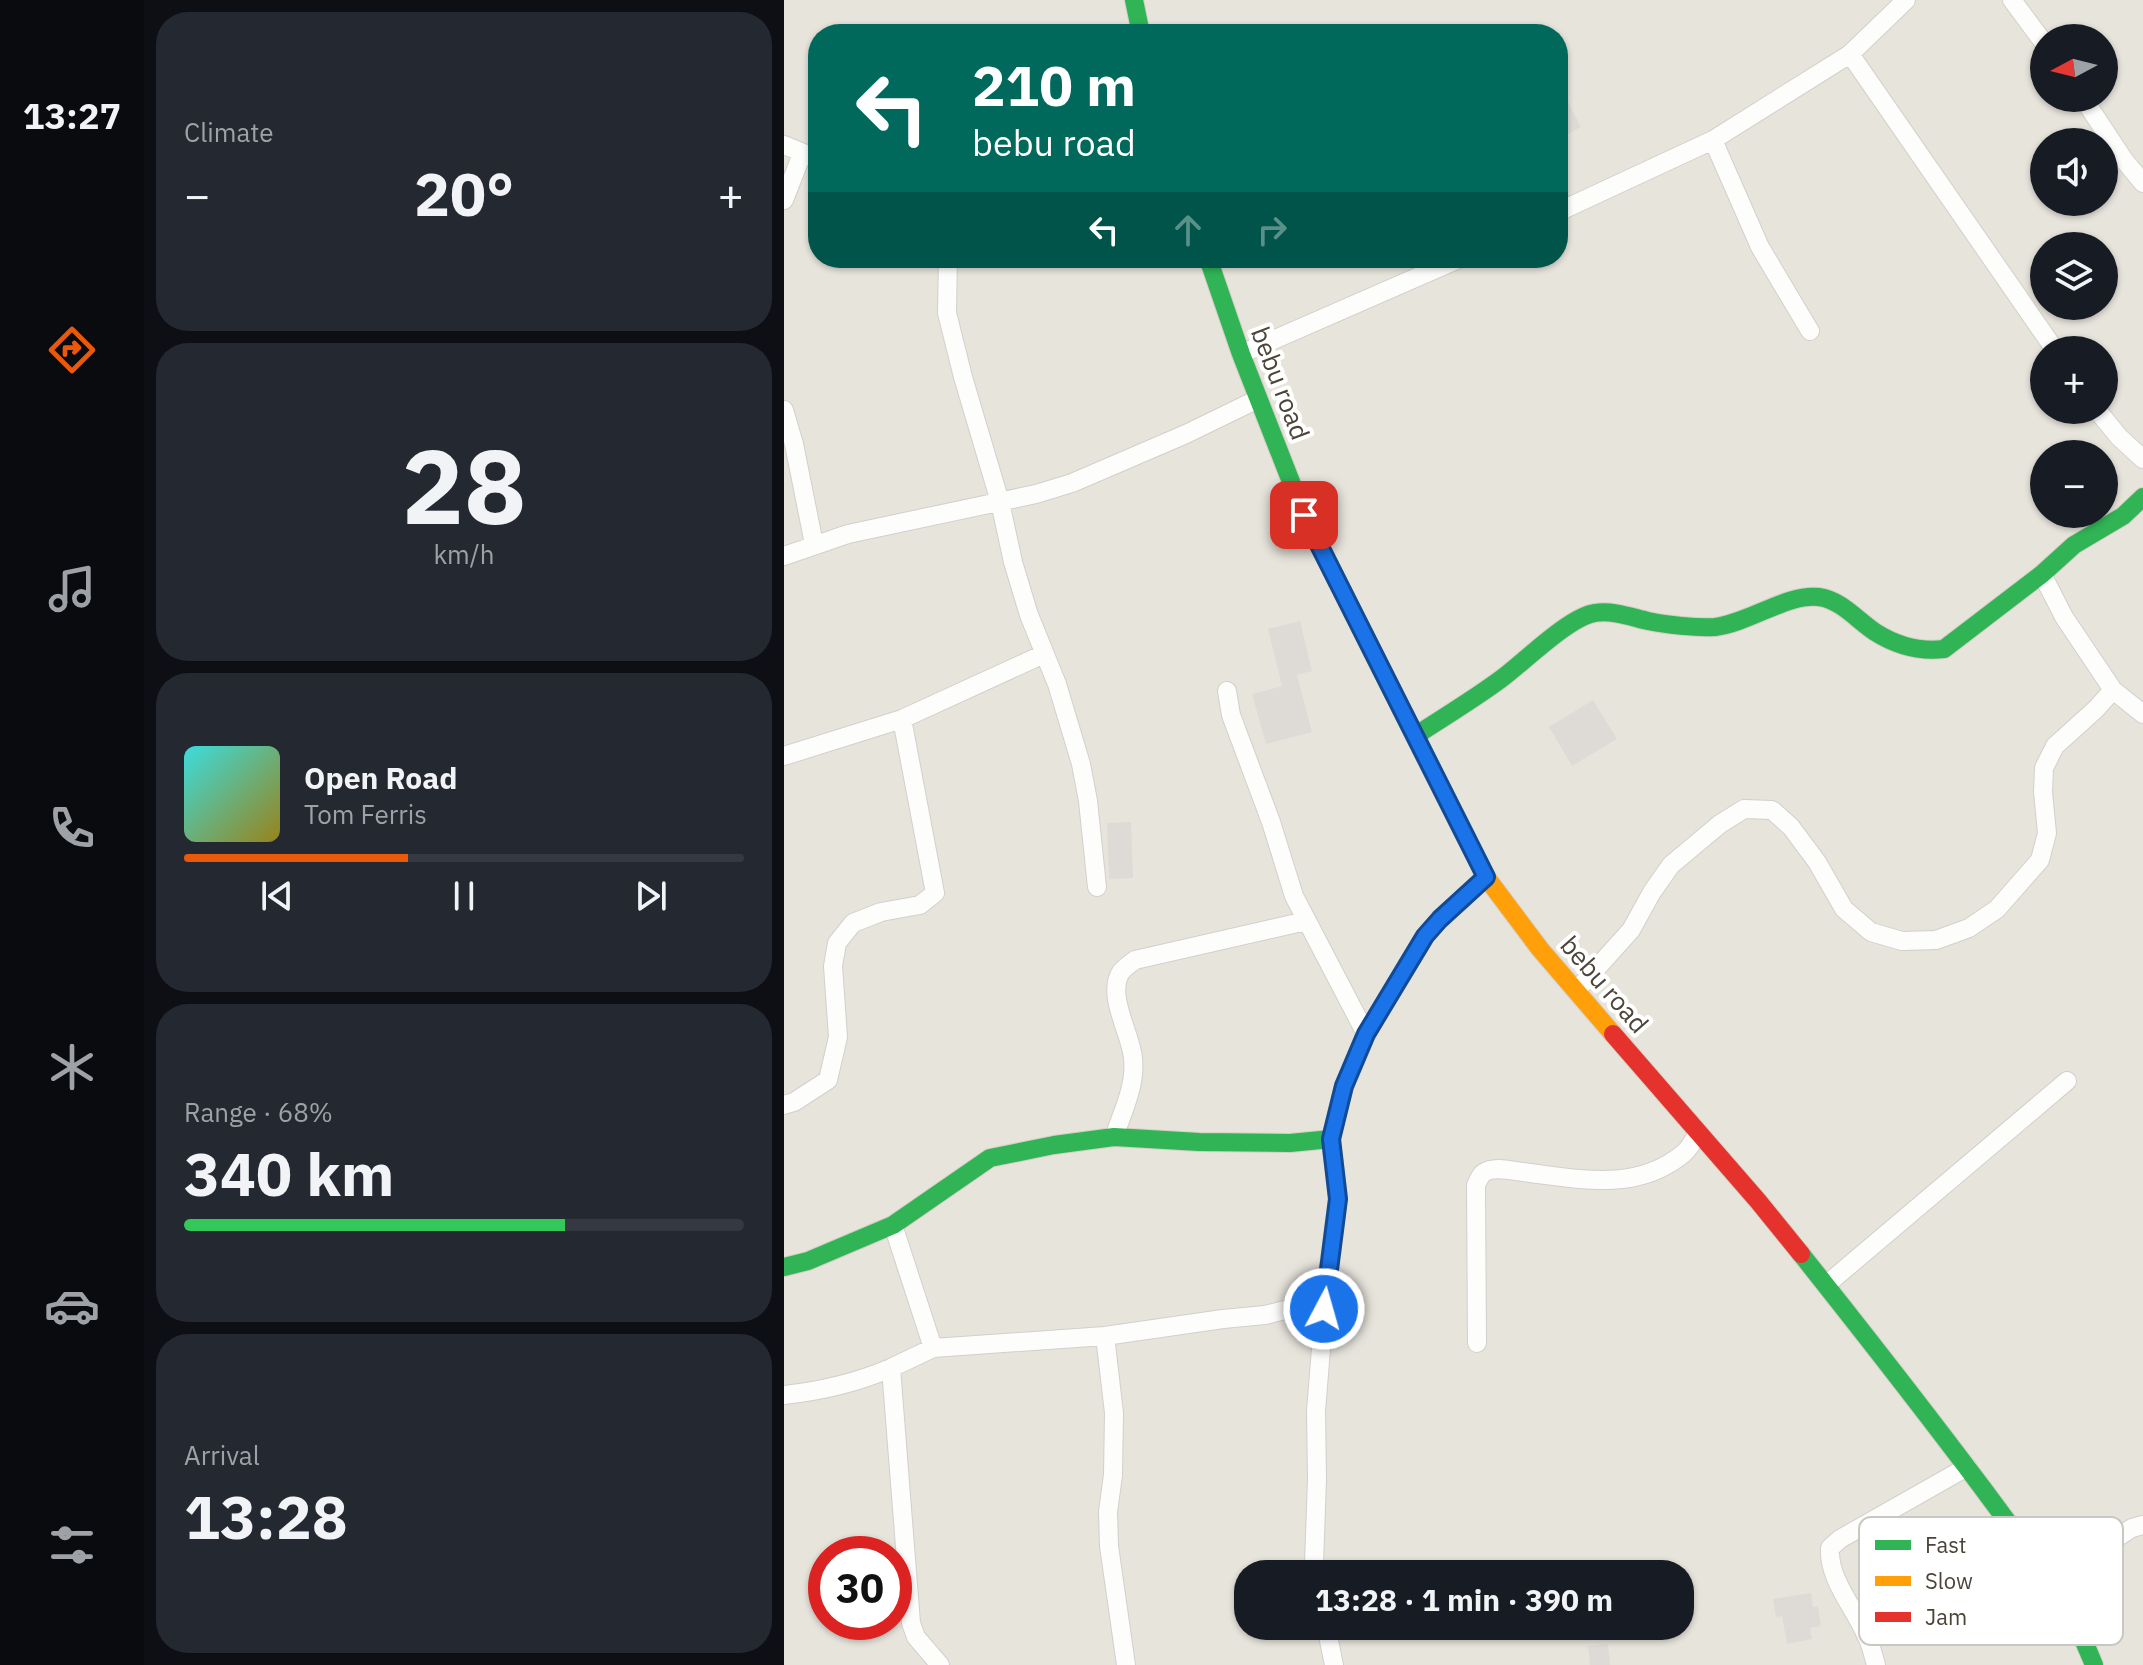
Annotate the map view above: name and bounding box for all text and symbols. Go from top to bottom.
north arrow [2030,24,2118,112]
map controls [2030,24,2118,528]
text: 210 m [972,49,1136,121]
icon: left [840,56,944,160]
text: 13:27 [23,92,121,139]
text: Climate [184,115,274,149]
text: bebu road [972,119,1136,166]
button: sound [2030,128,2118,216]
text: 20° [414,154,514,233]
text: − [184,166,210,223]
text: + [718,166,744,223]
icon: left [1082,208,1126,252]
icon: ahead [1166,208,1210,252]
icon: right [1250,208,1294,252]
button: layers [2030,232,2118,320]
icon: directions [44,322,100,378]
street label: bebu road [1244,322,1318,444]
button: + [2030,336,2118,424]
text: 28 [402,417,526,553]
button: − [2030,440,2118,528]
pin [1270,481,1338,549]
icon: arrive [1282,493,1326,537]
text: km/h [433,537,495,571]
icon: music [44,561,100,617]
text: Open Road [304,758,457,797]
text: Tom Ferris [304,797,427,831]
icon: phone [44,800,100,856]
icon: previous [255,874,299,918]
icon: pause [442,874,486,918]
icon: next [629,874,673,918]
street label: bebu road [1553,928,1657,1040]
icon: climate [44,1039,100,1095]
text: Range · 68% [184,1095,333,1129]
text: 340 km [184,1134,394,1213]
position arrow [1282,1267,1366,1351]
icon: car [44,1278,100,1334]
text: Arrival [184,1438,260,1472]
text: 13:28 [184,1477,348,1556]
icon: filters [44,1517,100,1573]
legend [1859,1517,2123,1645]
text: Fast [1925,1530,1966,1559]
speed limit sign: 30 [808,1536,912,1640]
text: Slow [1925,1566,1973,1595]
text: 13:28 · 1 min · 390 m [1315,1580,1613,1619]
text: Jam [1925,1602,1967,1631]

